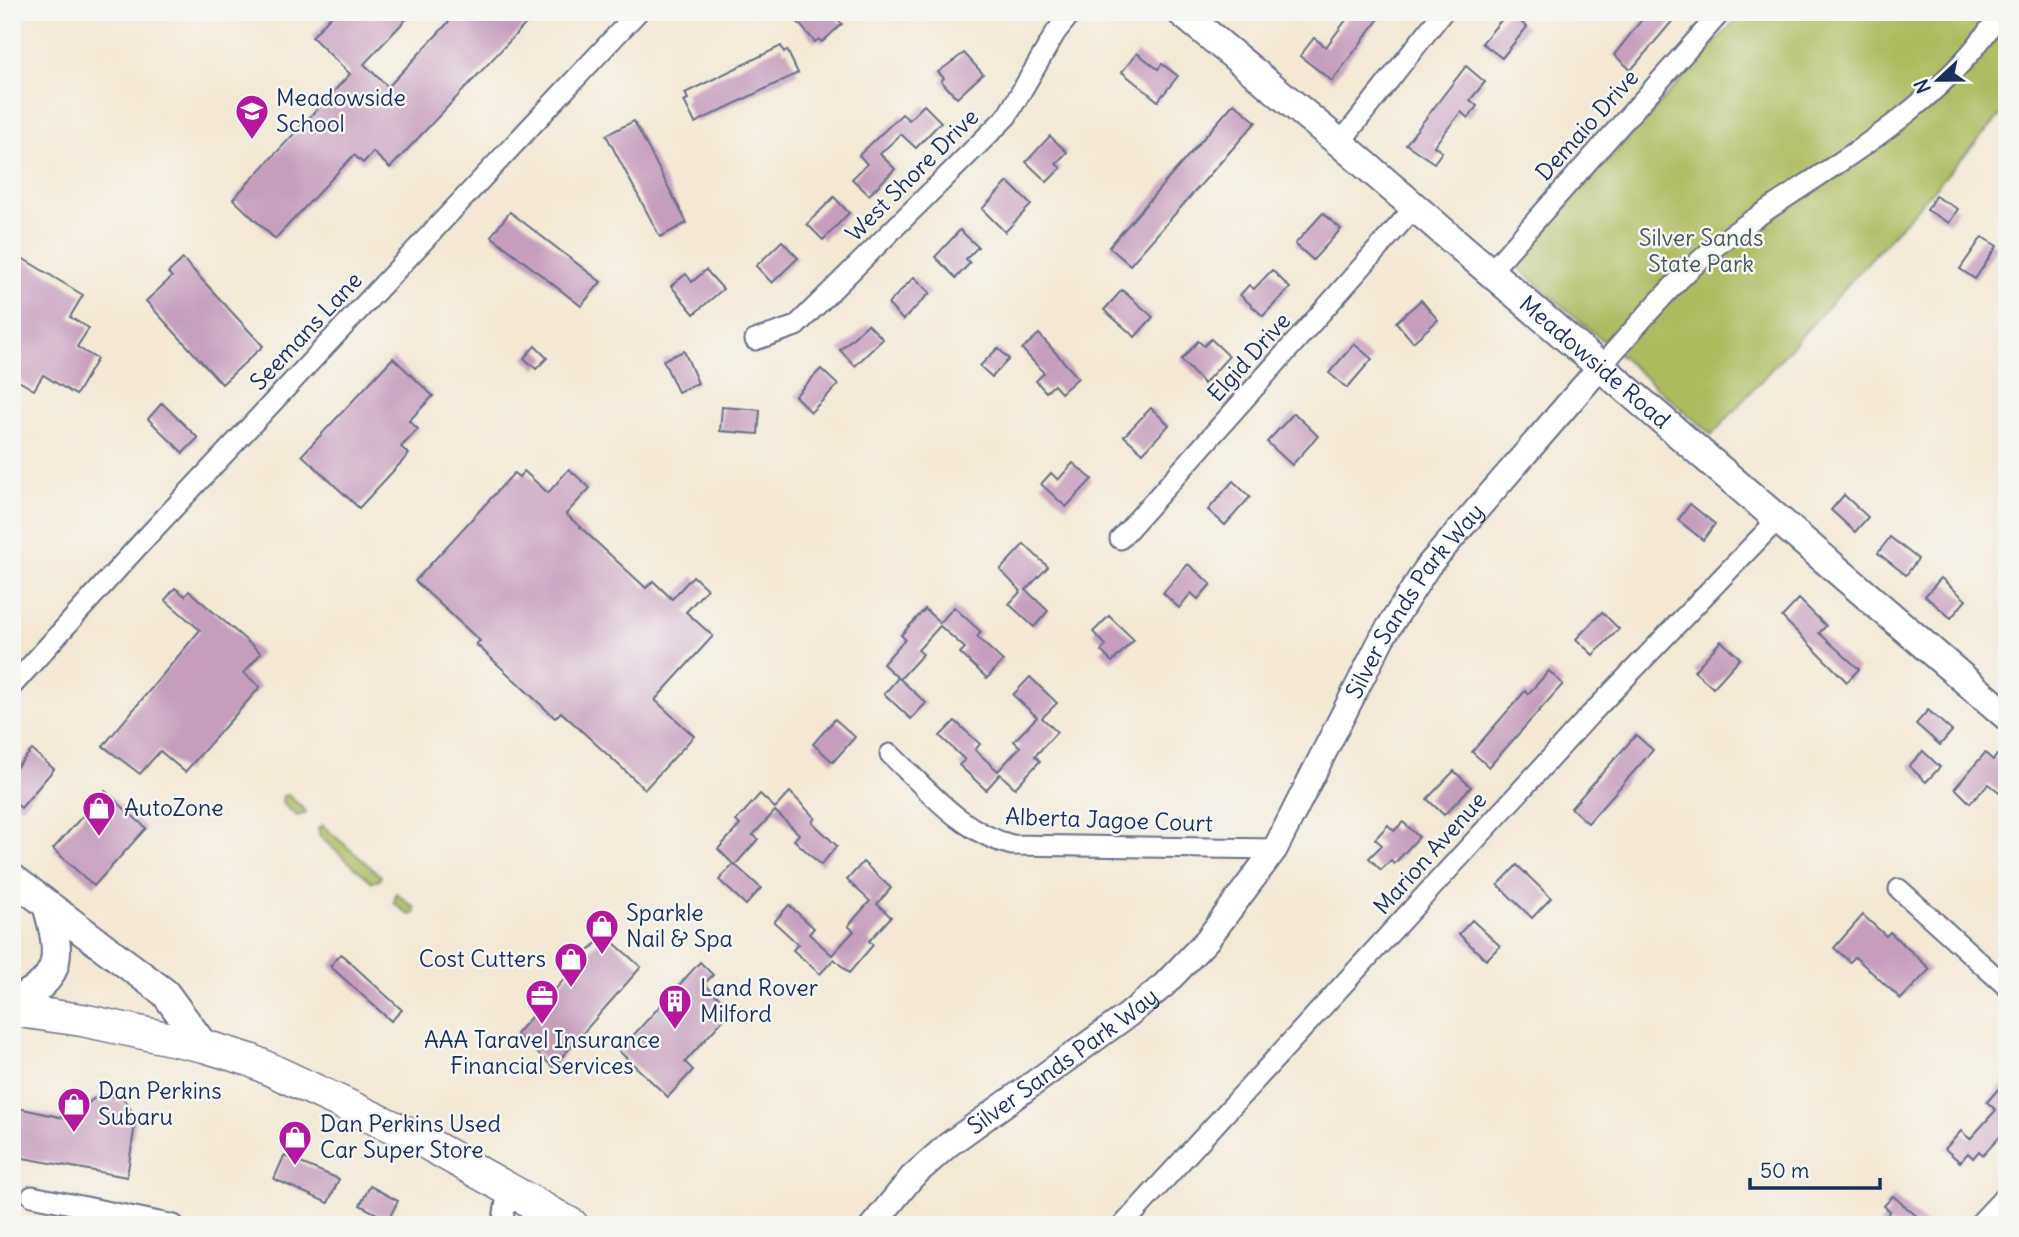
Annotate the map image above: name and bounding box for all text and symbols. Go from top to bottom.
north arrow [1904,46,1974,116]
street label: Demaio Drive [1529,63,1644,186]
text: N [1909,76,1936,97]
place label: Meadowside School [276,83,406,138]
school or university icon: Meadowside School [233,92,271,141]
street label: West Shore Drive [839,102,984,247]
park label: Silver Sands State Park [1639,223,1763,278]
street label: Seemans Lane [243,265,368,396]
street label: Meadowside Road [1514,289,1676,434]
street label: Elgid Drive [1201,306,1296,407]
street label: Silver Sands Park Way [1339,497,1490,703]
street label: Marion Avenue [1367,785,1492,920]
shop icon: AutoZone [80,789,118,838]
place label: AutoZone [124,793,224,822]
street label: Alberta Jagoe Court [1005,801,1213,838]
place label: Sparkle Nail & Spa [626,898,733,953]
shop icon: Sparkle Nail & Spa [583,907,621,956]
shop icon: Cost Cutters [552,940,590,989]
place label: Cost Cutters [419,944,546,973]
place label: Land Rover Milford [700,973,819,1028]
office icon: AAA Taravel Insurance Financial Services [523,977,561,1026]
street label: Silver Sands Park Way [961,981,1164,1140]
building icon: Land Rover Milford [656,982,694,1031]
place label: AAA Taravel Insurance Financial Services [424,1025,660,1080]
place label: Dan Perkins Subaru [98,1076,222,1131]
shop icon: Dan Perkins Subaru [55,1085,93,1134]
place label: Dan Perkins Used Car Super Store [320,1109,501,1164]
shop icon: Dan Perkins Used Car Super Store [276,1118,314,1167]
scale bar [1750,1146,1879,1190]
text: 50 m [1760,1157,1809,1184]

